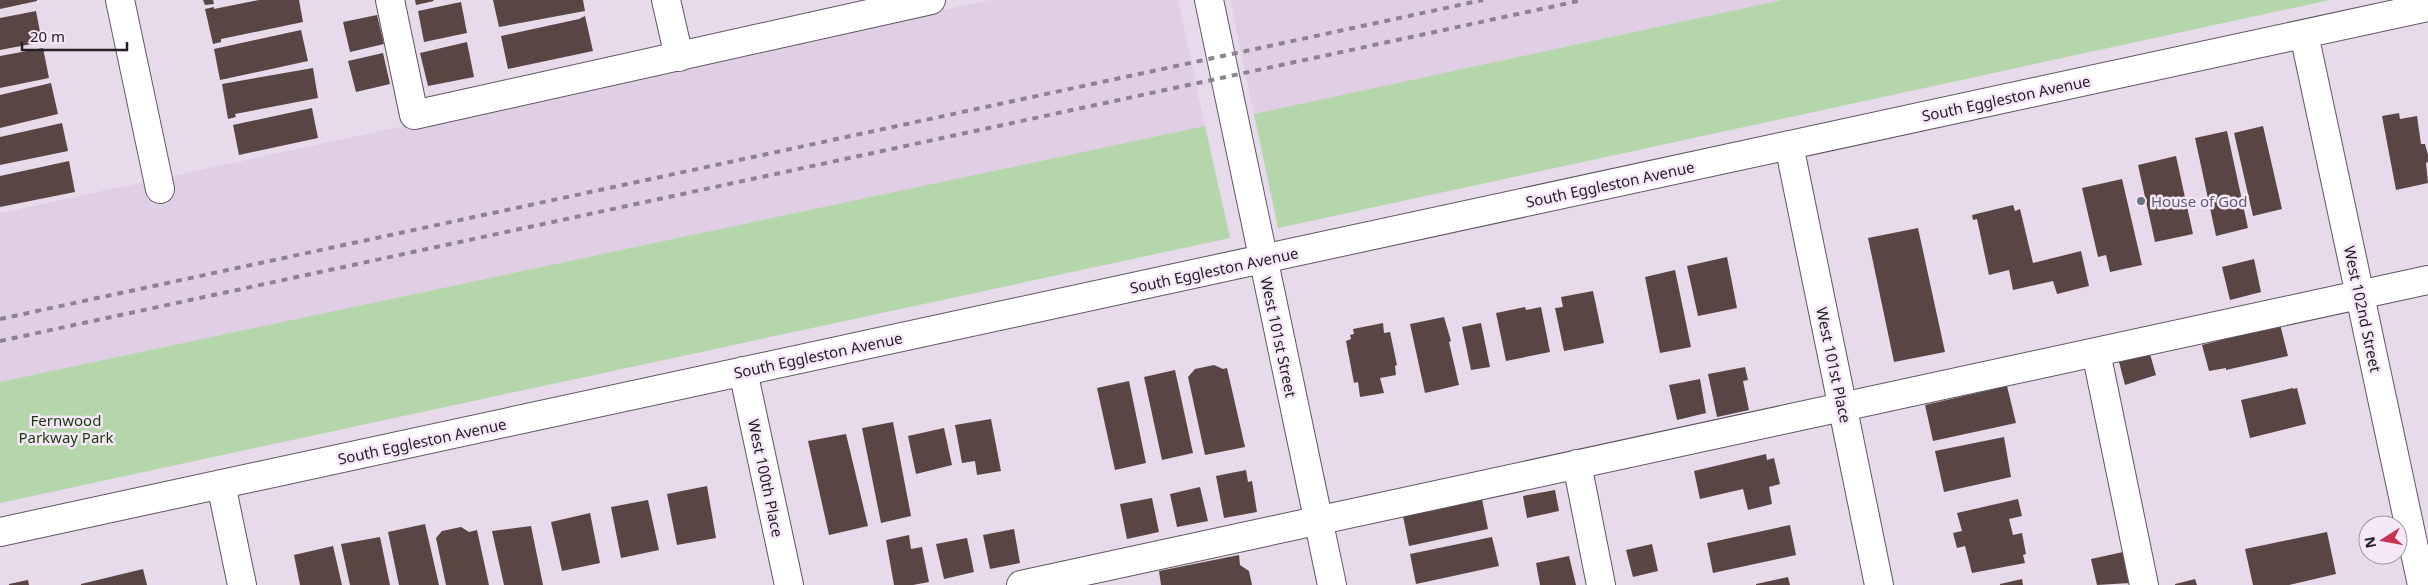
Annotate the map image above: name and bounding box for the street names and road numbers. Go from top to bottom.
street label: South Eggleston Avenue [1920,70,2092,126]
street label: South Eggleston Avenue [1524,156,1696,212]
street label: South Eggleston Avenue [1128,242,1300,298]
street label: West 102nd Street [2340,244,2386,375]
street label: West 101st Street [1256,275,1302,400]
street label: West 101st Place [1812,305,1856,425]
street label: South Eggleston Avenue [732,327,904,383]
street label: South Eggleston Avenue [336,413,508,469]
street label: West 100th Place [744,417,788,539]

